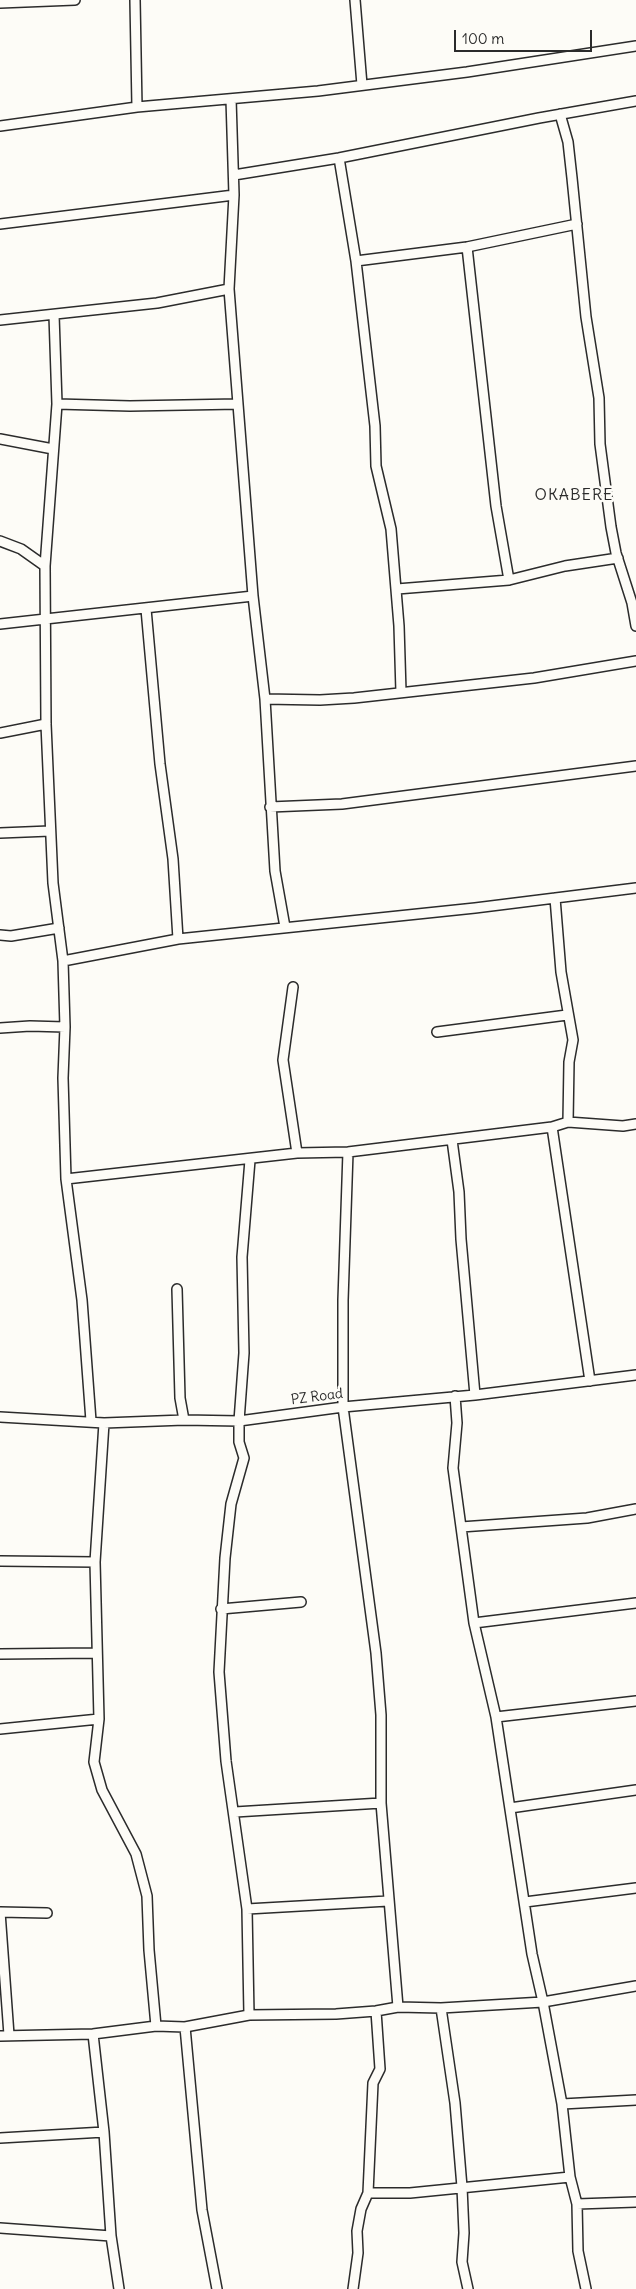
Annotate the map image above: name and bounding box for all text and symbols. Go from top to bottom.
scale bar [456,20,594,52]
text: 100 m [462,29,504,48]
district label: OKABERE [534,485,614,505]
street label: PZ Road [290,1385,344,1409]

